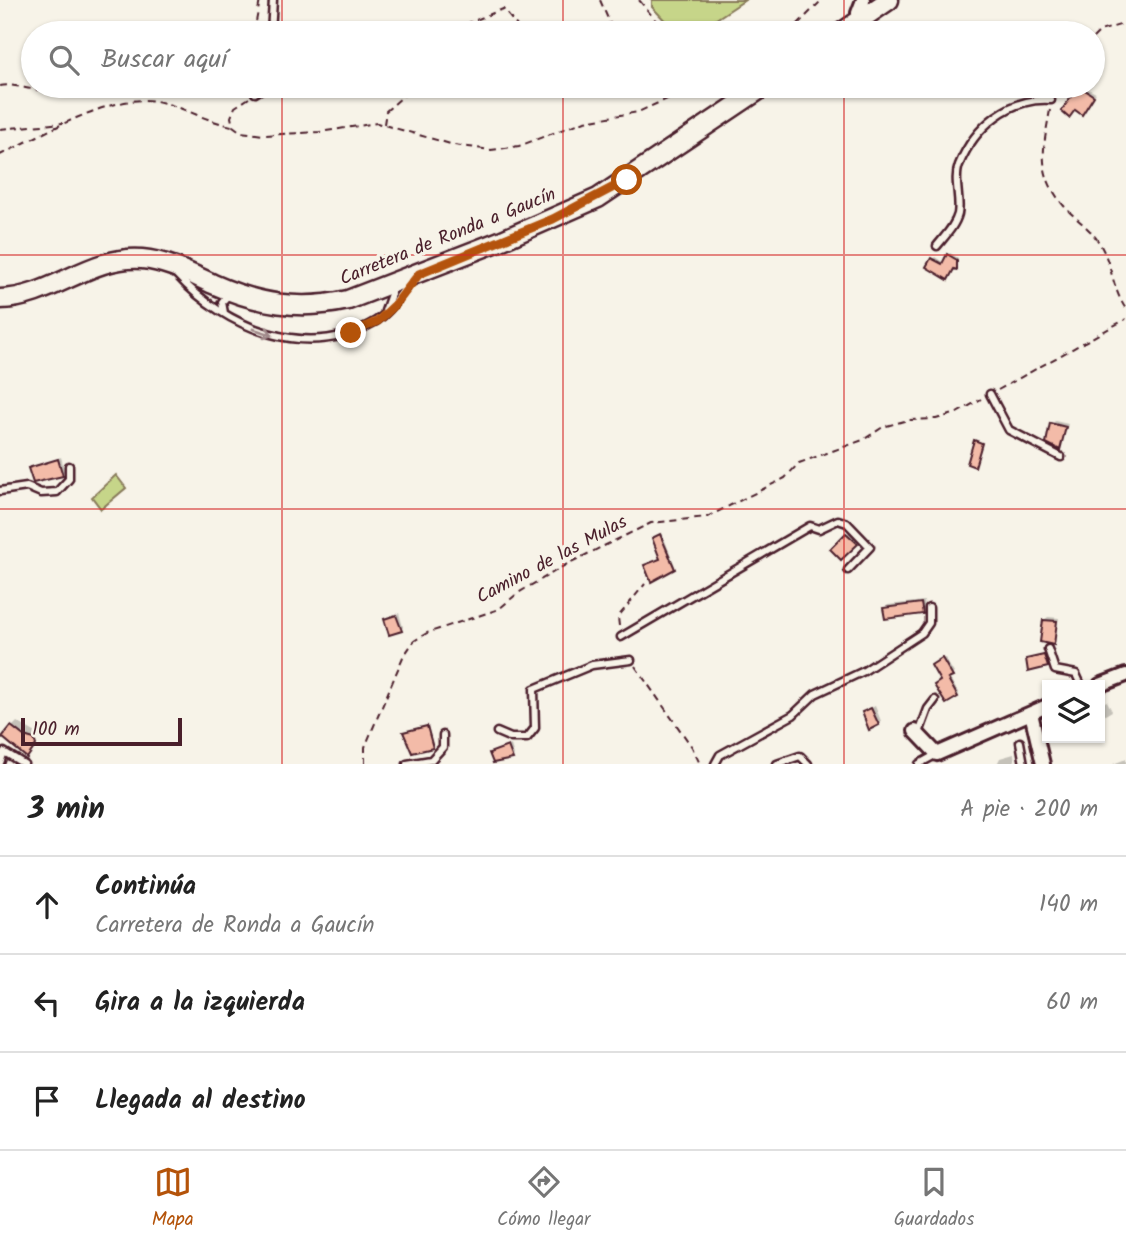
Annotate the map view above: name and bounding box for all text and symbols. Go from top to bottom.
search box [21,21,1105,98]
text: Buscar aquí [101,39,227,81]
icon: search [45,41,83,79]
route start [611,164,642,195]
street label: Carretera de Ronda a Gaucín [335,180,561,294]
route end [335,317,366,348]
one-way arrow [252,327,274,340]
street label: Camino de las Mulas [471,508,633,612]
map controls [1042,680,1105,743]
button: layers [1042,680,1105,743]
scale bar [21,715,182,747]
text: 100 m [32,715,80,745]
text: 3 min [28,786,105,834]
text: A pie · 200 m [960,792,1098,828]
text: Continúa [95,866,196,908]
icon: ahead [28,886,66,924]
text: 140 m [1039,887,1098,923]
text: Carretera de Ronda a Gaucín [95,908,375,944]
text: Gira a la izquierda [95,982,305,1024]
icon: left [28,984,66,1022]
text: 60 m [1046,985,1098,1021]
text: Llegada al destino [95,1080,306,1122]
icon: arrive [28,1082,66,1120]
tab: Mapa [152,1163,194,1235]
tab: Cómo llegar [497,1163,590,1235]
tab: Guardados [894,1163,974,1235]

